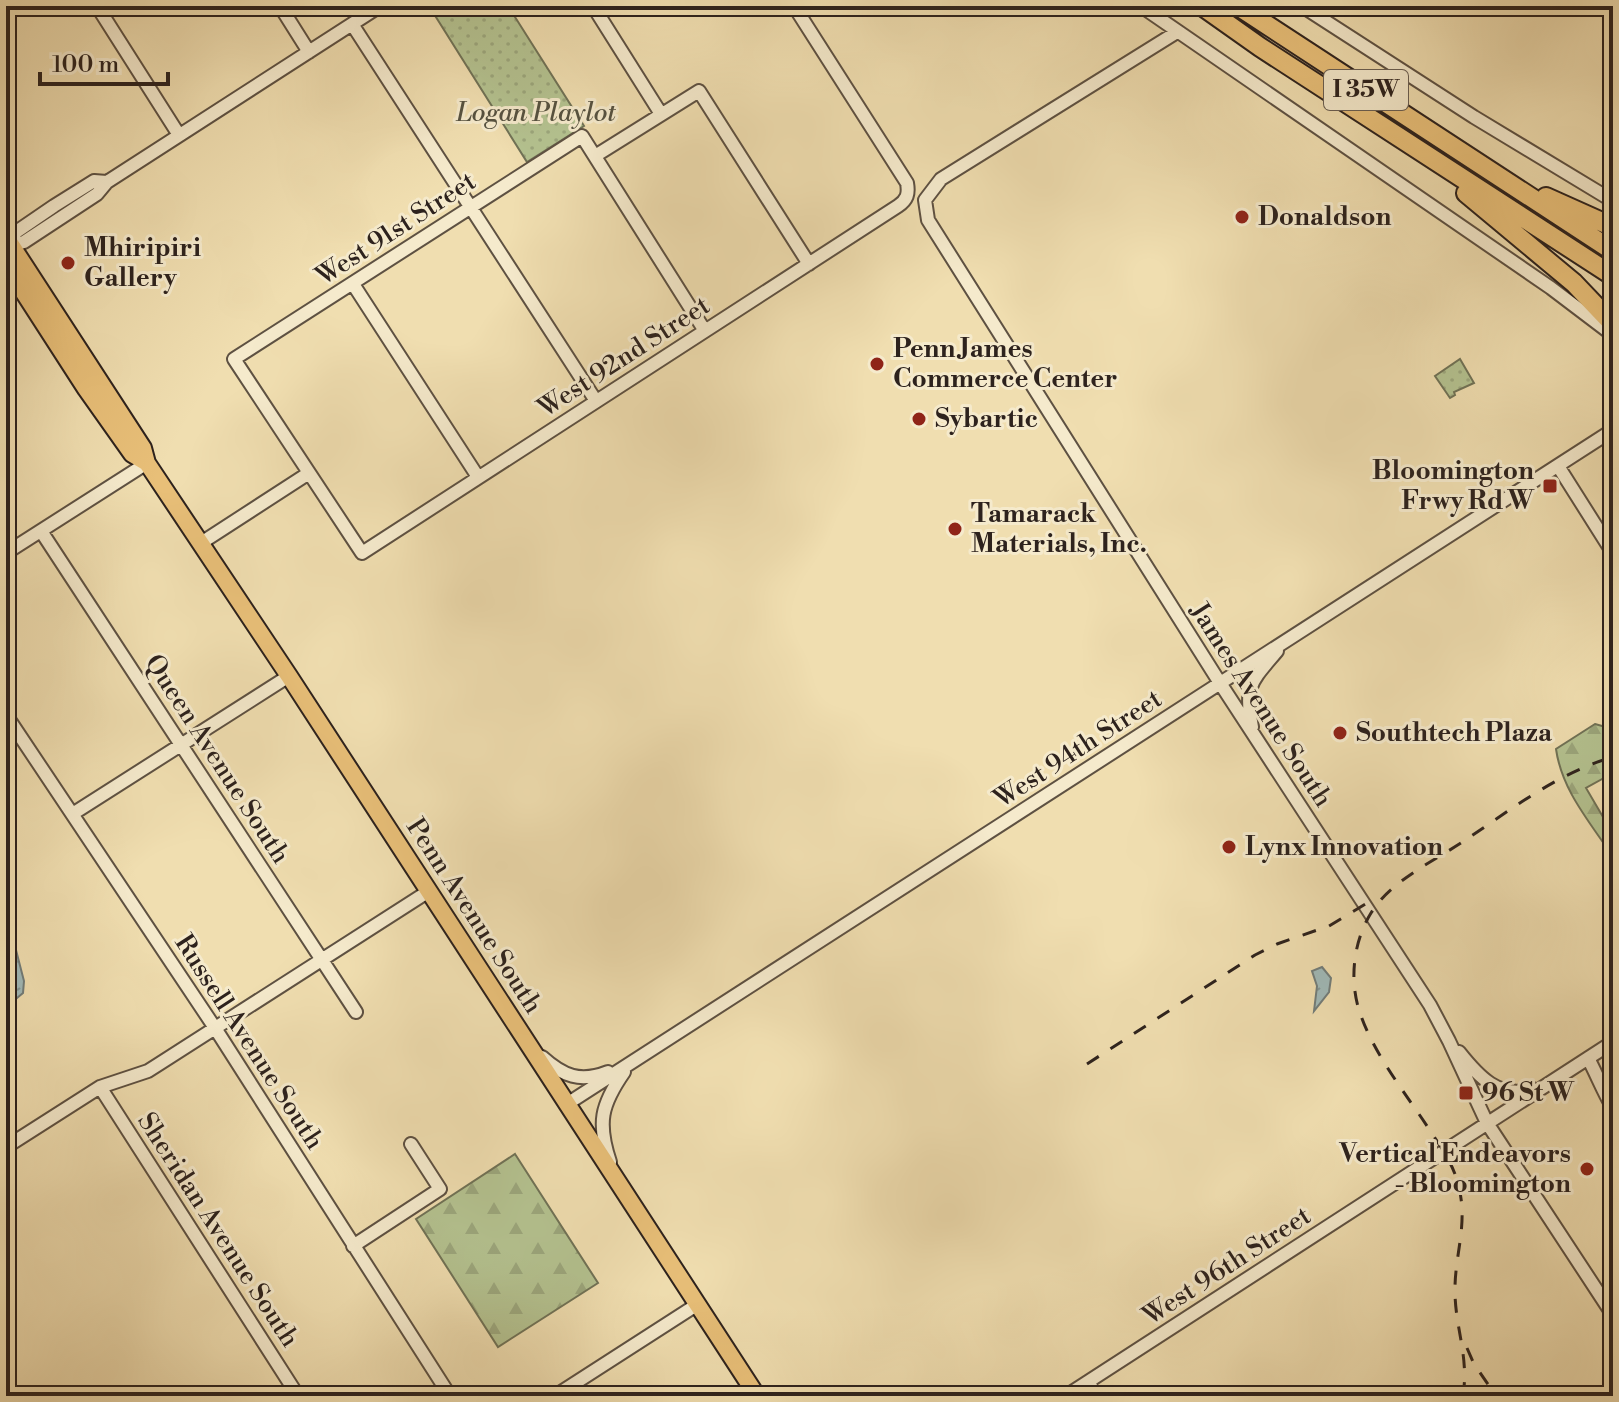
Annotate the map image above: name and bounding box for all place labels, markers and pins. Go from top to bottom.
place label: Donaldson [1258,201,1392,233]
marker: Donaldson [1233,208,1251,226]
place label: Mhiripiri Gallery [84,232,201,294]
marker: Mhiripiri Gallery [59,254,77,272]
place label: Penn James Commerce Center [893,333,1117,395]
marker: Penn James Commerce Center [868,355,886,373]
place label: Sybartic [935,403,1038,435]
marker: Sybartic [910,410,928,428]
place label: Bloomington Frwy Rd W [1372,455,1535,517]
marker: Bloomington Frwy Rd W [1541,477,1559,495]
place label: Tamarack Materials, Inc. [971,498,1147,560]
marker: Tamarack Materials, Inc. [946,520,964,538]
place label: Southtech Plaza [1356,717,1553,749]
marker: Southtech Plaza [1331,724,1349,742]
place label: Lynx Innovation [1245,831,1443,863]
marker: Lynx Innovation [1220,838,1238,856]
place label: 96 St W [1482,1077,1575,1109]
marker: 96 St W [1457,1084,1475,1102]
place label: Vertical Endeavors - Bloomington [1339,1138,1571,1200]
marker: Vertical Endeavors - Bloomington [1578,1160,1596,1178]

